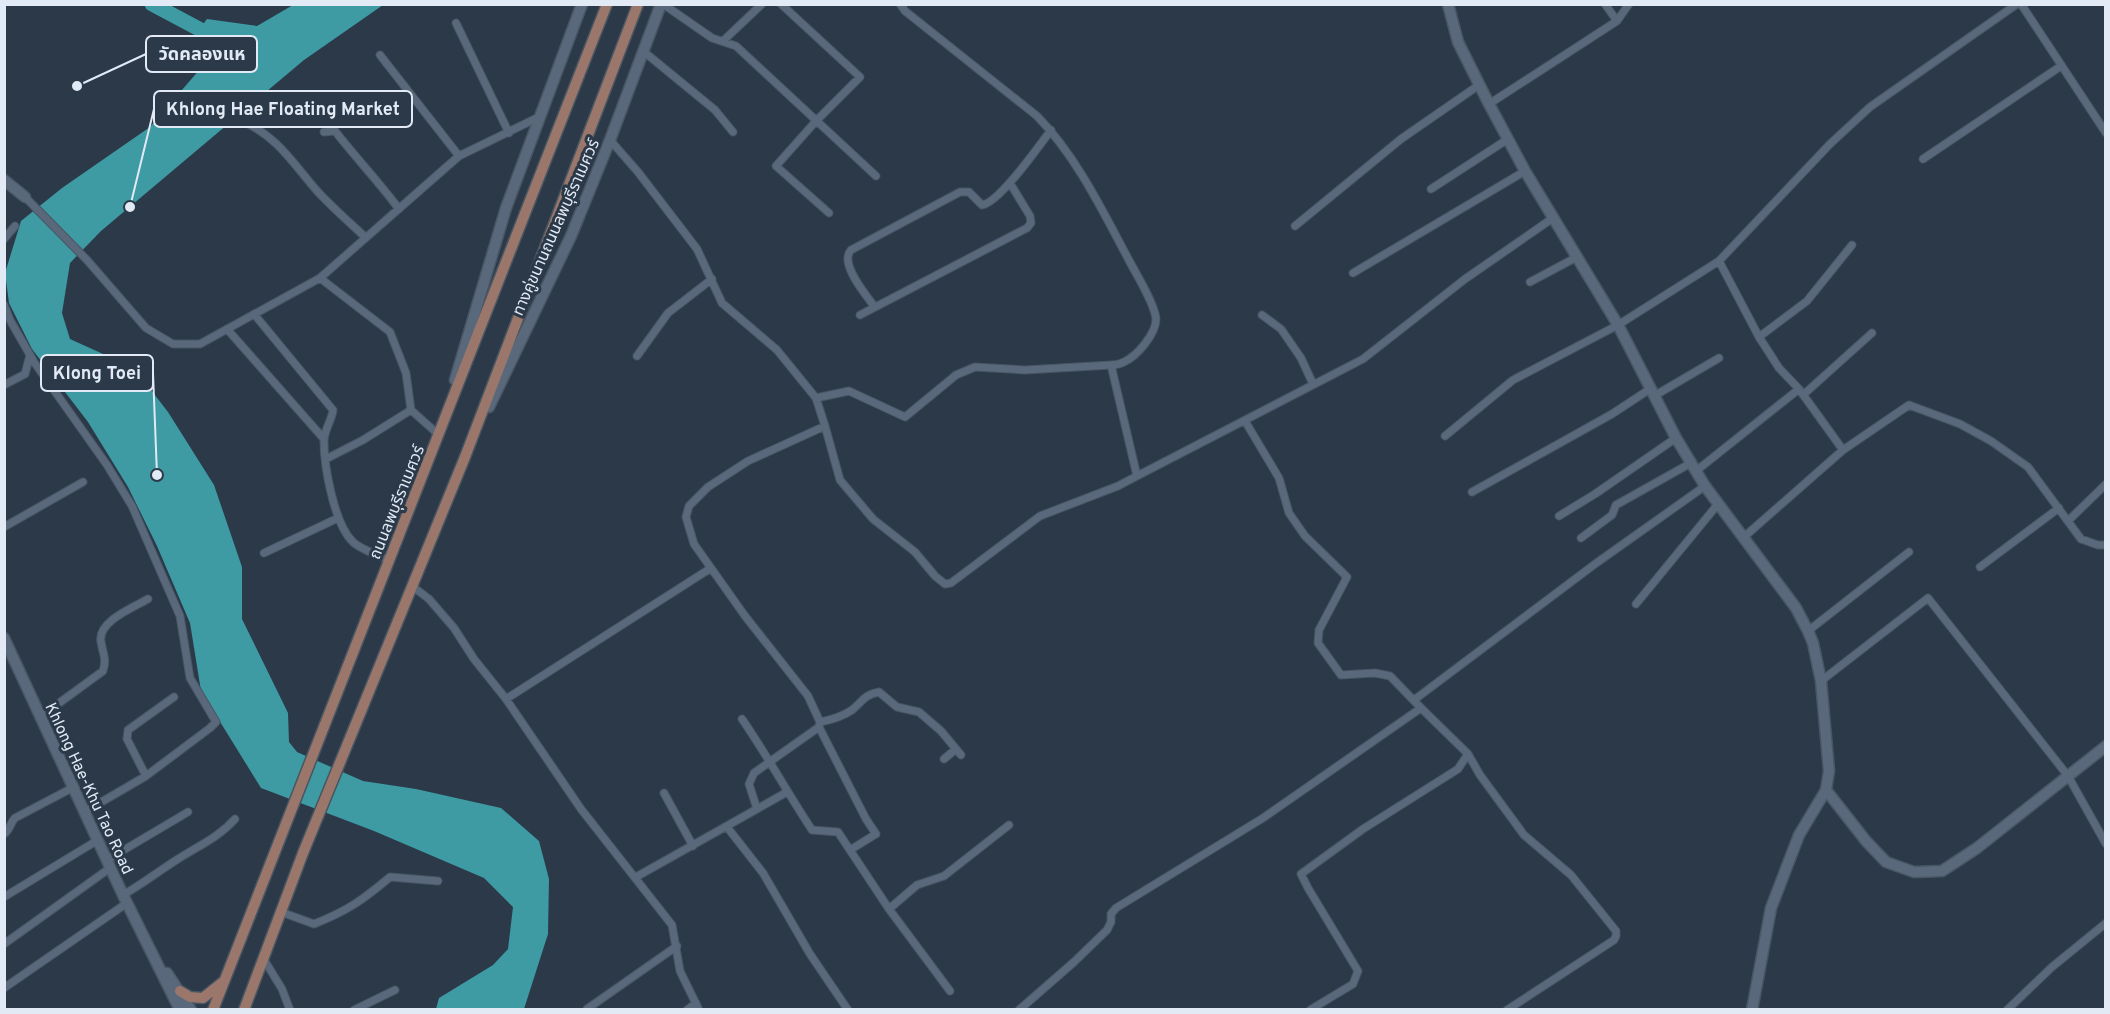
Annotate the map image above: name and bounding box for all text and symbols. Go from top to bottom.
callout: วัดคลองแห [146,36,257,72]
text: วัดคลองแห [159,44,245,67]
callout: Khlong Hae Floating Market [154,91,412,127]
text: Khlong Hae Floating Market [166,99,400,122]
street label: ทางคู่ขนานถนนลพบุรีราเมศวร์ [509,136,605,319]
callout: Klong Toei [41,355,153,391]
text: Klong Toei [53,363,141,386]
street label: ถนนลพบุรีราเมศวร์ [366,442,430,563]
street label: Khlong Hae-Khu Tao Road [40,700,137,878]

